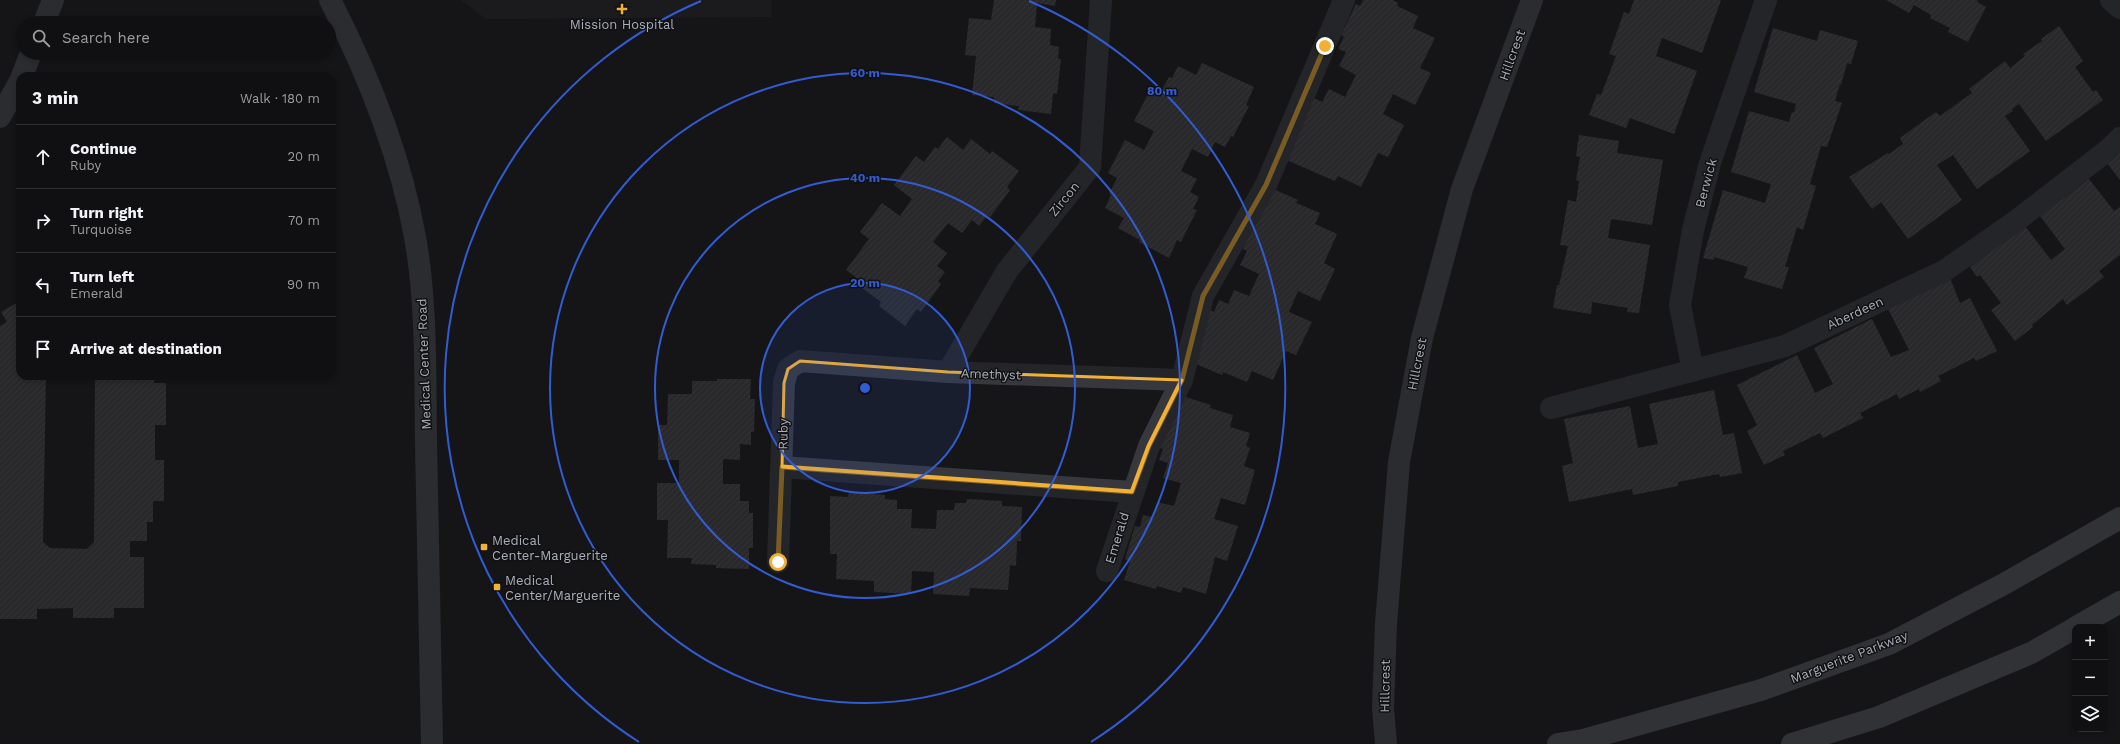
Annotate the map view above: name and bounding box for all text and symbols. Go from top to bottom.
marker: Mission Hospital [616,3,628,15]
search box [16,16,336,60]
place label: Mission Hospital [570,17,674,32]
icon: search [30,27,52,49]
street label: Hillcrest [1496,27,1528,83]
text: Search here [62,29,150,47]
route end [1316,37,1334,55]
text: 60 m [850,66,880,80]
text: 80 m [1147,84,1177,98]
text: 3 min [32,88,78,108]
text: Walk · 180 m [240,91,320,106]
text: Continue [70,140,137,158]
icon: ahead [32,146,54,168]
text: 20 m [288,149,320,164]
street label: Berwick [1692,156,1720,209]
text: Ruby [70,158,101,173]
text: 40 m [850,171,880,185]
street label: Zircon [1046,179,1082,219]
text: Turn right [70,204,143,222]
icon: right [32,210,54,232]
text: 70 m [288,213,320,228]
text: Turquoise [70,222,132,237]
text: Turn left [70,268,134,286]
icon: left [32,274,54,296]
text: 20 m [850,276,880,290]
text: 90 m [287,277,320,292]
text: Emerald [70,286,123,301]
street label: Aberdeen [1824,293,1886,333]
street label: Medical Center Road [414,298,434,430]
street label: Hillcrest [1405,336,1430,392]
icon: arrive [32,338,54,360]
text: Arrive at destination [70,340,222,358]
street label: Amethyst [961,365,1022,383]
centre of rings [858,381,872,395]
street label: Ruby [775,418,791,450]
street label: Emerald [1102,511,1132,565]
place label: Medical Center-Marguerite [492,533,608,563]
marker: Medical Center-Marguerite [479,542,489,552]
route start [769,553,787,571]
place label: Medical Center/Marguerite [505,573,620,603]
marker: Medical Center/Marguerite [492,582,502,592]
map controls [2072,624,2108,732]
button: + [2072,624,2108,660]
street label: Marguerite Parkway [1788,628,1910,686]
street label: Hillcrest [1377,659,1393,713]
button: − [2072,660,2108,696]
button: layers [2072,696,2108,732]

